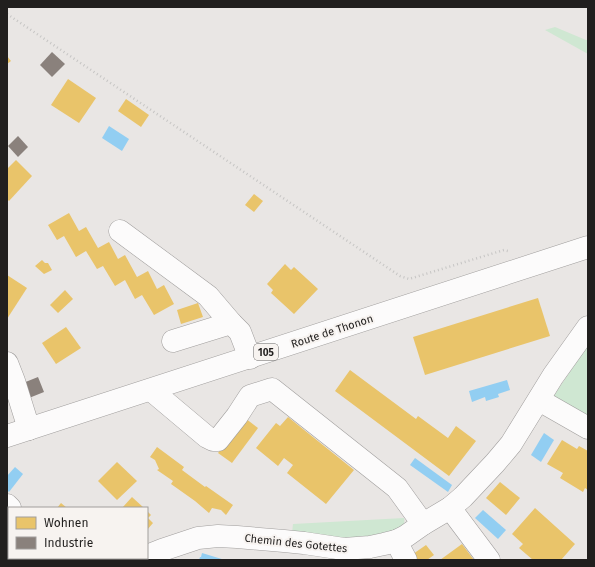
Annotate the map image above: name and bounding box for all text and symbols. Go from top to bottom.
street label: Route de Thonon [290,312,375,351]
road number: 105 [254,344,278,360]
legend [8,507,148,559]
text: Wohnen [44,516,88,530]
street label: Chemin des Gotettes [244,532,348,555]
text: Industrie [44,536,93,550]

